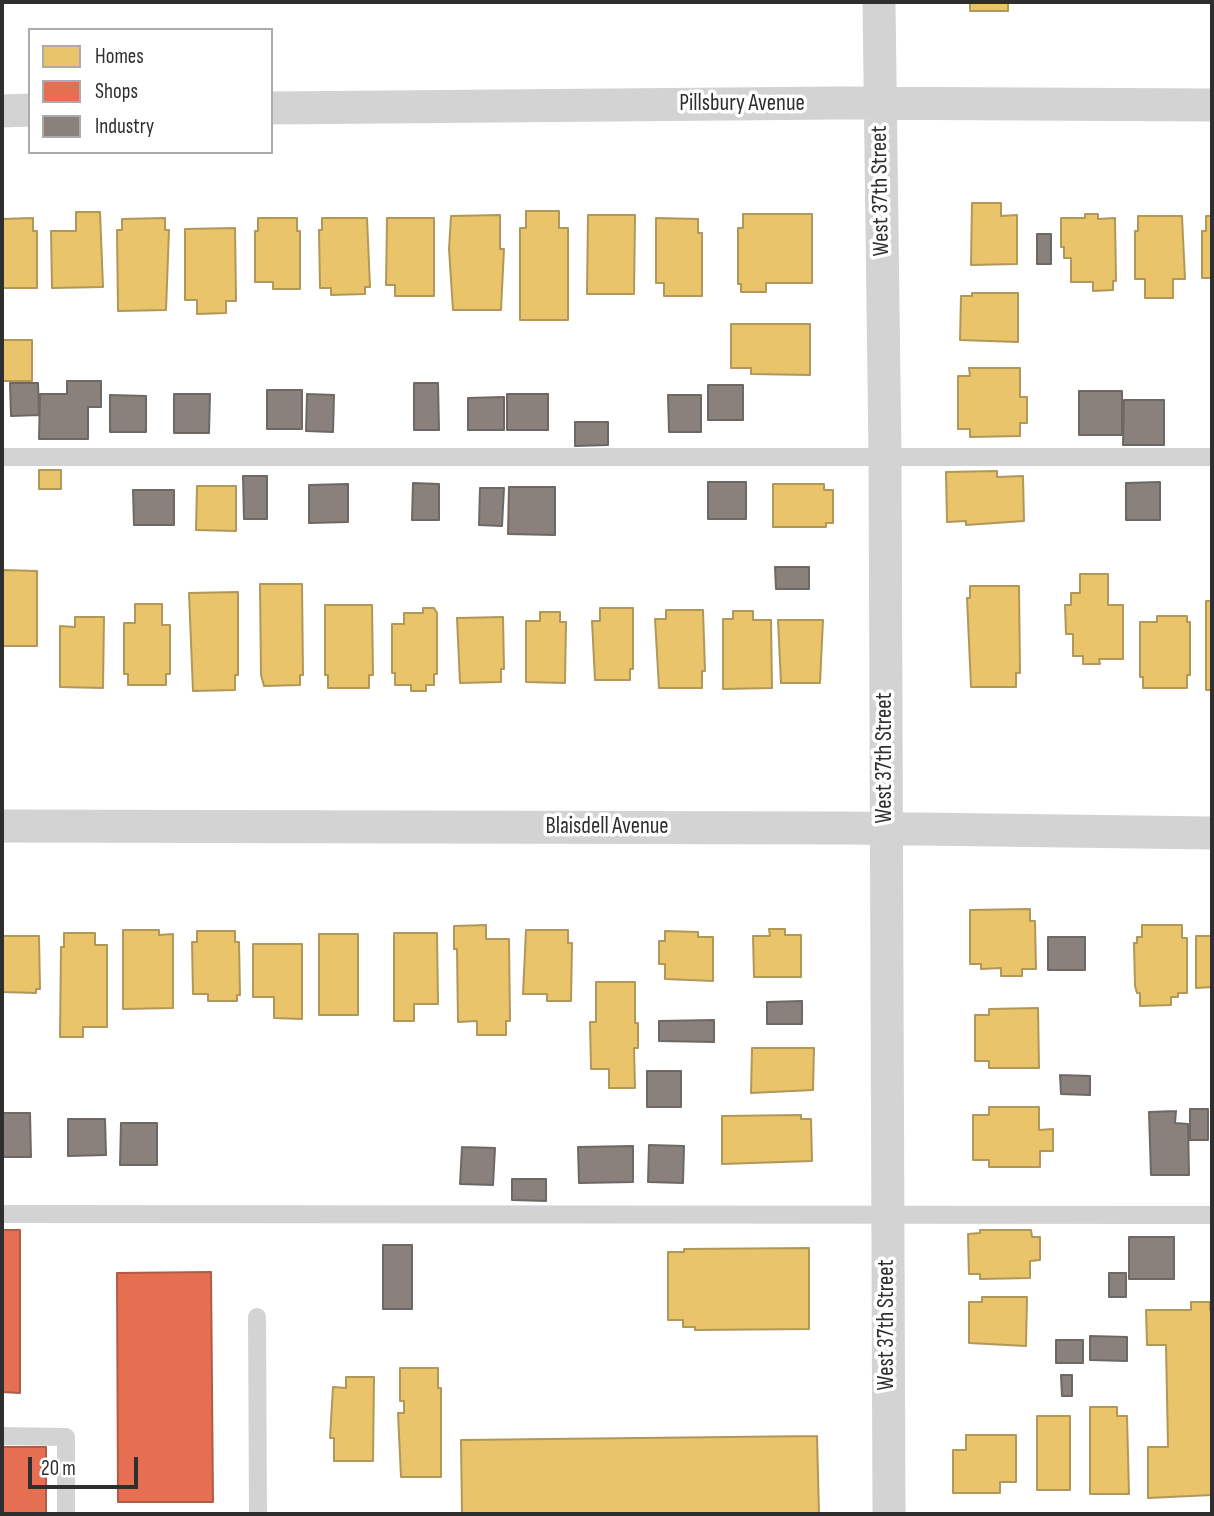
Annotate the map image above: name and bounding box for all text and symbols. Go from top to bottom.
legend [28,28,273,154]
text: Homes [95,44,144,69]
text: Shops [95,79,138,104]
street label: Pillsbury Avenue [679,90,805,118]
text: Industry [95,114,154,139]
street label: West 37th Street [866,125,896,257]
street label: West 37th Street [871,693,899,823]
street label: Blaisdell Avenue [545,813,669,841]
street label: West 37th Street [873,1260,901,1390]
scale bar [32,1442,142,1486]
text: 20 m [41,1456,76,1481]

